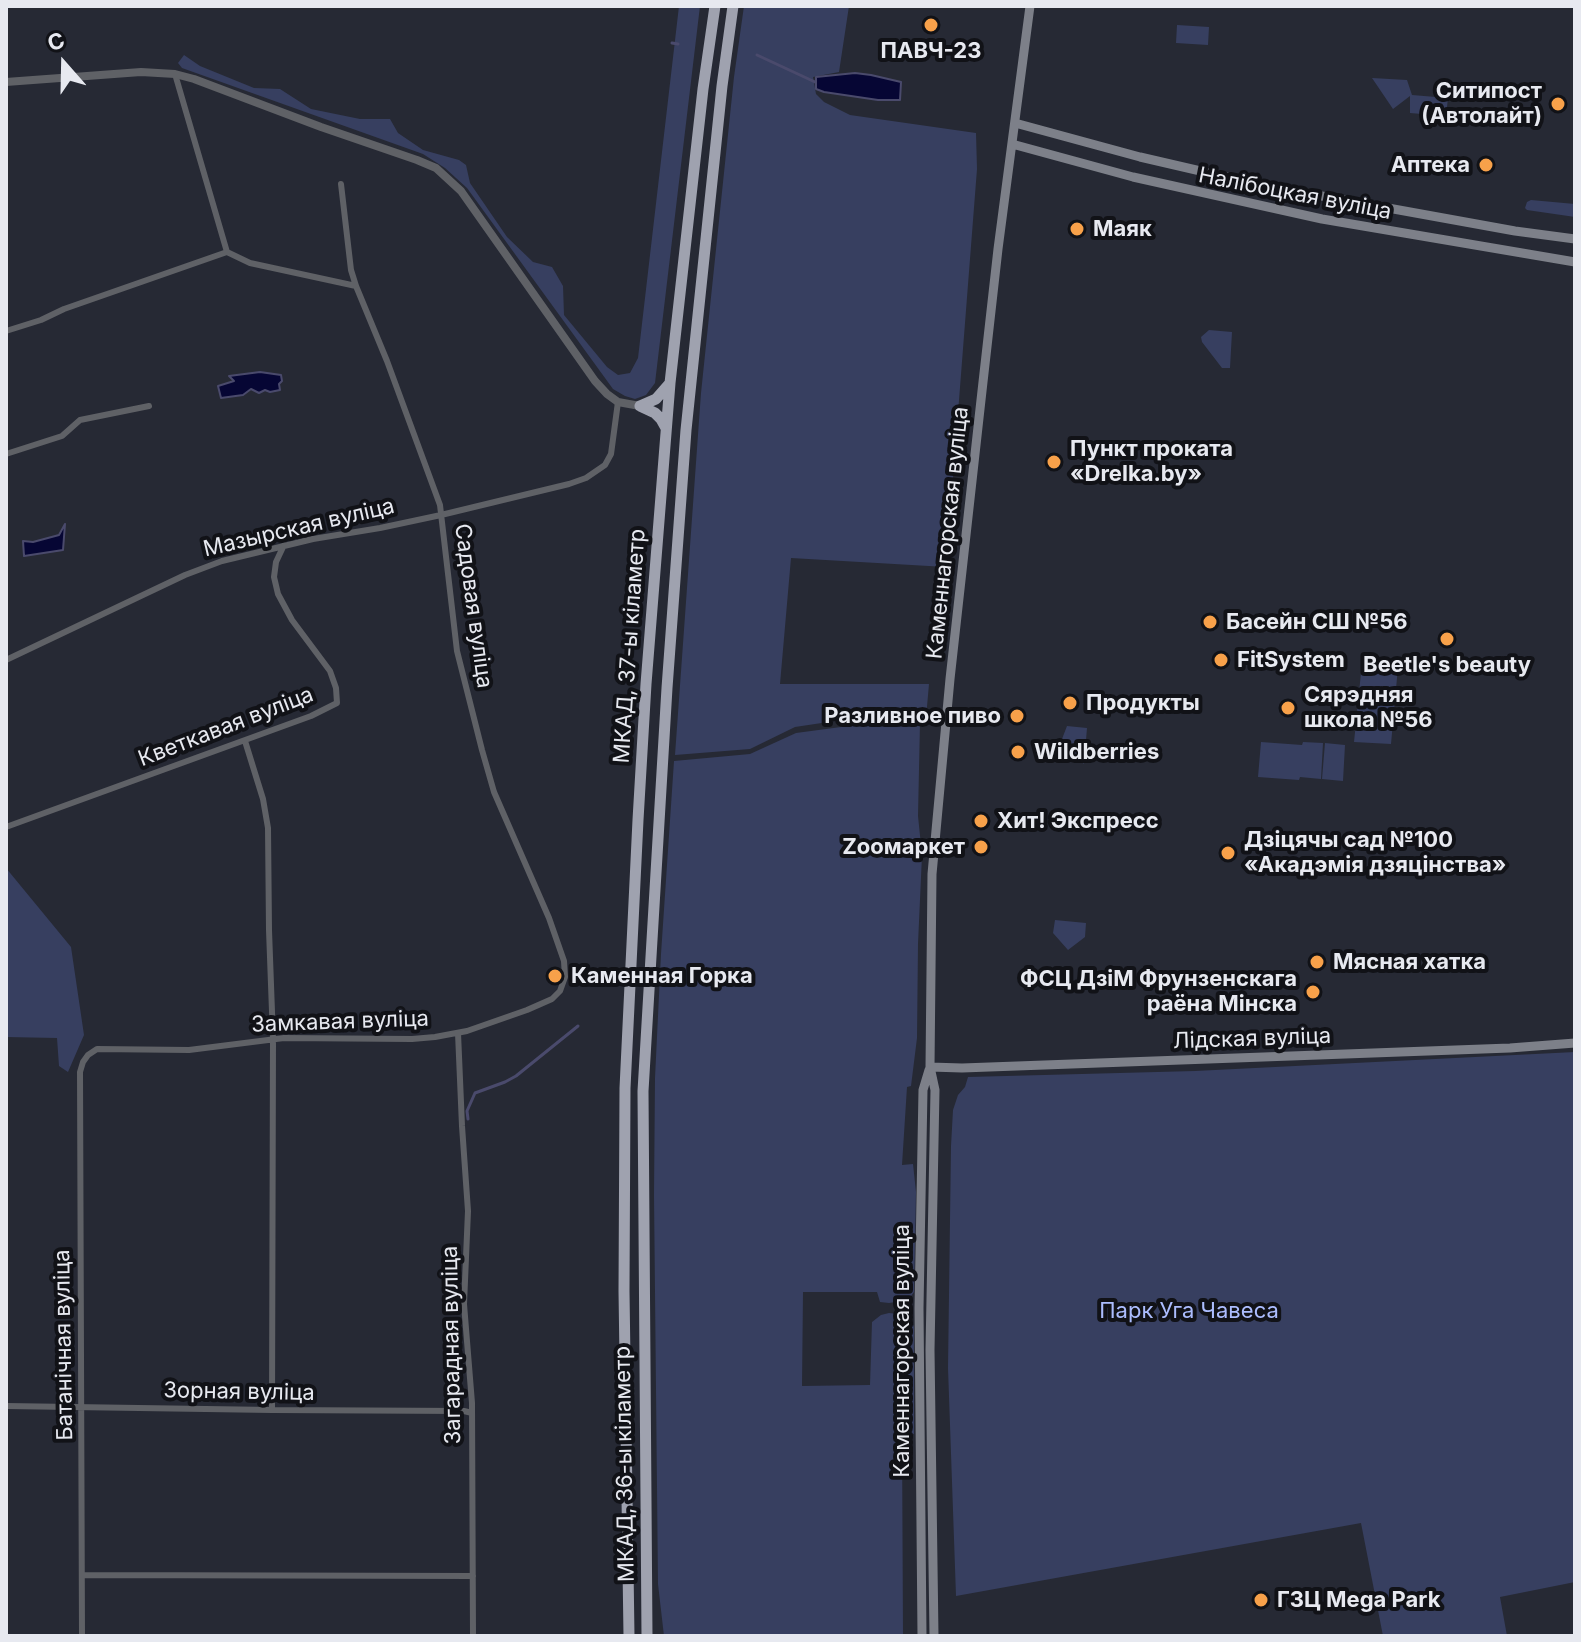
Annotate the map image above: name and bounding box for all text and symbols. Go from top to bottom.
marker: ПАВЧ-23 [922,16,940,34]
north arrow [24,24,104,104]
text: С [44,26,68,56]
place label: ПАВЧ-23 [881,38,981,64]
place label: Ситипост (Автолайт) [1421,78,1542,130]
marker: Ситипост (Автолайт) [1549,95,1567,113]
place label: Аптека [1391,152,1470,178]
marker: Аптека [1477,156,1495,174]
street label: Налібоцкая вуліца [1196,162,1394,226]
place label: Маяк [1093,216,1152,242]
marker: Маяк [1068,220,1086,238]
street label: Каменнагорская вуліца [922,405,974,661]
place label: Пункт проката «Drelka.by» [1070,436,1233,488]
marker: Пункт проката «Drelka.by» [1045,453,1063,471]
street label: Мазырская вуліца [201,493,397,563]
street label: Садовая вуліца [448,522,498,690]
street label: МКАД, 37-ы кіламетр [609,528,651,764]
place label: Басейн СШ №56 [1226,609,1407,635]
marker: Басейн СШ №56 [1201,613,1219,631]
marker: Beetle's beauty [1438,630,1456,648]
place label: FitSystem [1237,647,1345,673]
marker: FitSystem [1212,651,1230,669]
place label: Beetle's beauty [1363,652,1531,678]
street label: Кветкавая вуліца [135,681,317,773]
place label: Сярэдняя школа №56 [1304,682,1433,734]
place label: Продукты [1086,690,1200,716]
marker: Продукты [1061,694,1079,712]
marker: Сярэдняя школа №56 [1279,699,1297,717]
place label: Разливное пиво [824,703,1001,729]
marker: Разливное пиво [1008,707,1026,725]
place label: Wildberries [1034,739,1159,765]
marker: Wildberries [1009,743,1027,761]
place label: Хит! Экспресс [997,808,1159,834]
marker: Хит! Экспресс [972,812,990,830]
place label: Дзіцячы сад №100 «Акадэмія дзяцінства» [1244,827,1506,878]
place label: Zooмаркет [842,834,965,860]
marker: Zooмаркет [972,838,990,856]
marker: Дзіцячы сад №100 «Акадэмія дзяцінства» [1219,844,1237,862]
place label: Мясная хатка [1333,949,1486,975]
marker: Мясная хатка [1308,953,1326,971]
place label: Каменная Горка [571,963,753,989]
place label: ФСЦ ДзіМ Фрунзенскага раёна Мінска [1020,966,1297,1018]
marker: Каменная Горка [546,967,564,985]
marker: ФСЦ ДзіМ Фрунзенскага раёна Мінска [1304,983,1322,1001]
street label: Замкавая вуліца [251,1006,429,1038]
street label: Лідская вуліца [1173,1023,1331,1055]
street label: Каменнагорская вуліца [889,1224,915,1478]
street label: Загарадная вуліца [437,1245,467,1445]
street label: Батанічная вуліца [49,1249,79,1441]
park label: Парк Уга Чавеса [1099,1298,1279,1324]
street label: МКАД, 36-ы кіламетр [610,1346,640,1582]
street label: Зорная вуліца [163,1377,315,1407]
place label: ГЗЦ Mega Park [1277,1587,1440,1613]
marker: ГЗЦ Mega Park [1252,1591,1270,1609]

